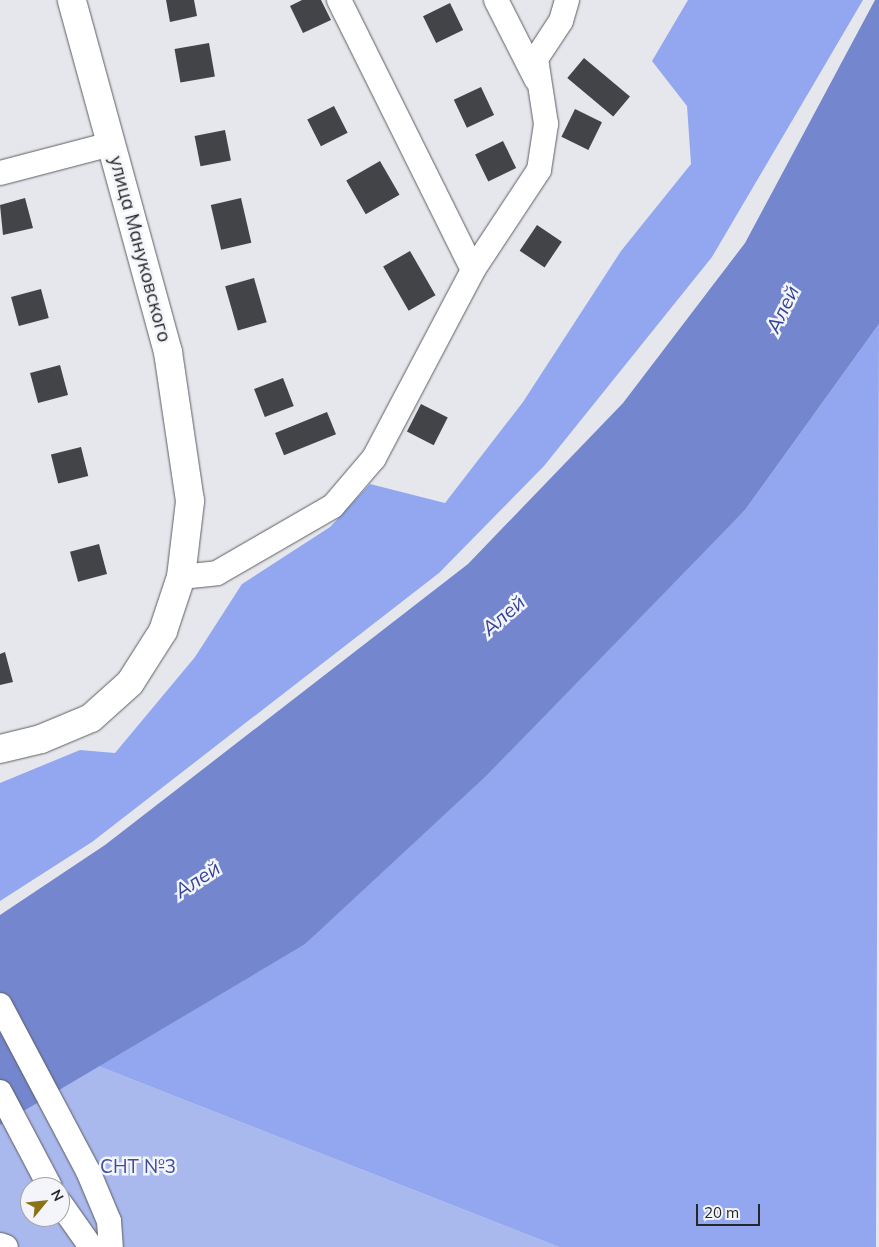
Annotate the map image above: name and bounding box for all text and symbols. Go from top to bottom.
street label: улица Мануковского [104,153,176,345]
water label: Алей [760,282,804,336]
water label: Алей [476,590,530,640]
water label: Алей [170,855,224,903]
park label: СНТ №3 [100,1156,176,1178]
north arrow [20,1177,70,1227]
text: N [47,1187,68,1204]
scale bar [699,1194,763,1226]
text: 20 m [704,1203,739,1222]

